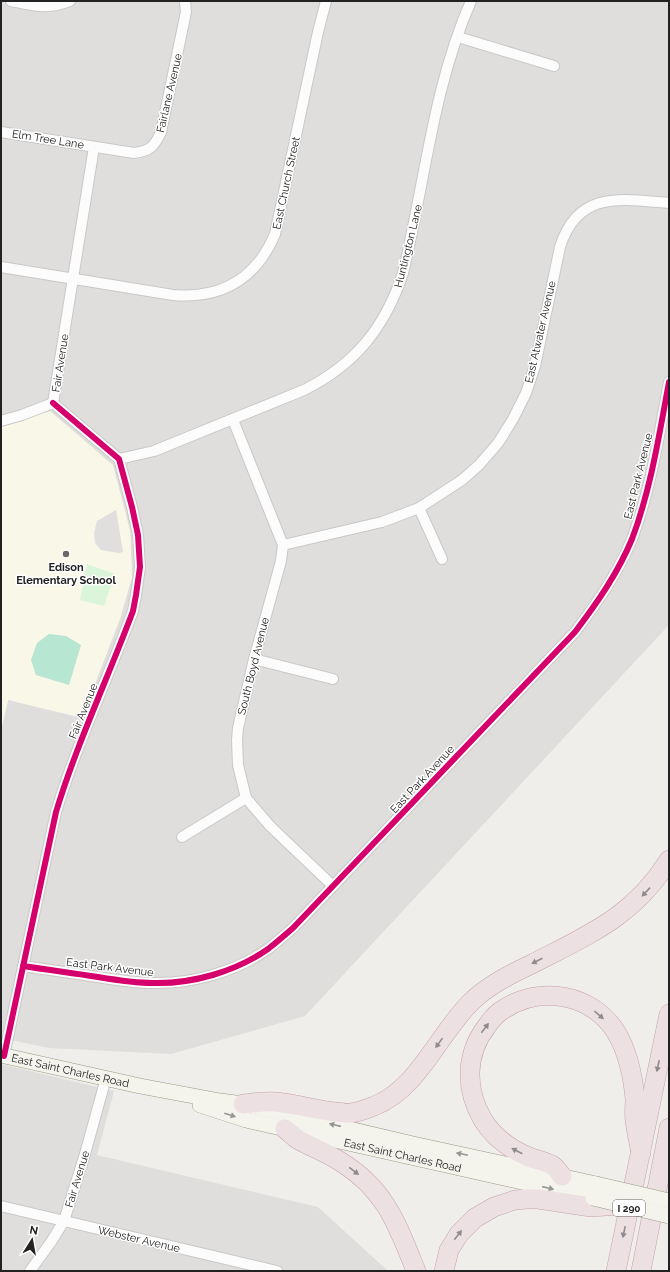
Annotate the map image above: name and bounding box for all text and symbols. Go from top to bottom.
street label: Fairlane Avenue [154,52,185,134]
street label: Elm Tree Lane [11,127,85,152]
street label: East Church Street [270,135,303,231]
street label: Huntington Lane [392,203,425,289]
street label: East Atwater Avenue [522,279,559,384]
street label: Fair Avenue [49,332,72,393]
street label: East Park Avenue [622,431,656,520]
marker: Edison Elementary School [61,549,71,559]
place label: Edison Elementary School [16,561,116,587]
street label: South Boyd Avenue [235,616,272,716]
street label: Fair Avenue [66,681,101,741]
street label: East Park Avenue [388,742,457,816]
one-way arrow [641,887,651,897]
street label: East Park Avenue [65,956,155,979]
one-way arrow [531,958,543,964]
one-way arrow [594,1010,604,1019]
one-way arrow [481,1023,489,1034]
one-way arrow [435,1038,443,1048]
street label: East Saint Charles Road [10,1052,130,1090]
one-way arrow [655,1060,661,1072]
one-way arrow [224,1112,236,1118]
one-way arrow [329,1122,341,1128]
street label: East Saint Charles Road [342,1136,463,1175]
one-way arrow [511,1148,523,1154]
street label: Fair Avenue [63,1149,92,1209]
one-way arrow [456,1151,468,1157]
one-way arrow [348,1167,359,1175]
one-way arrow [541,1186,554,1192]
road number: I 290 [613,1200,645,1216]
north arrow [12,1220,52,1260]
text: N [28,1223,39,1238]
street label: Webster Avenue [96,1224,182,1255]
one-way arrow [621,1226,627,1238]
one-way arrow [454,1230,463,1241]

